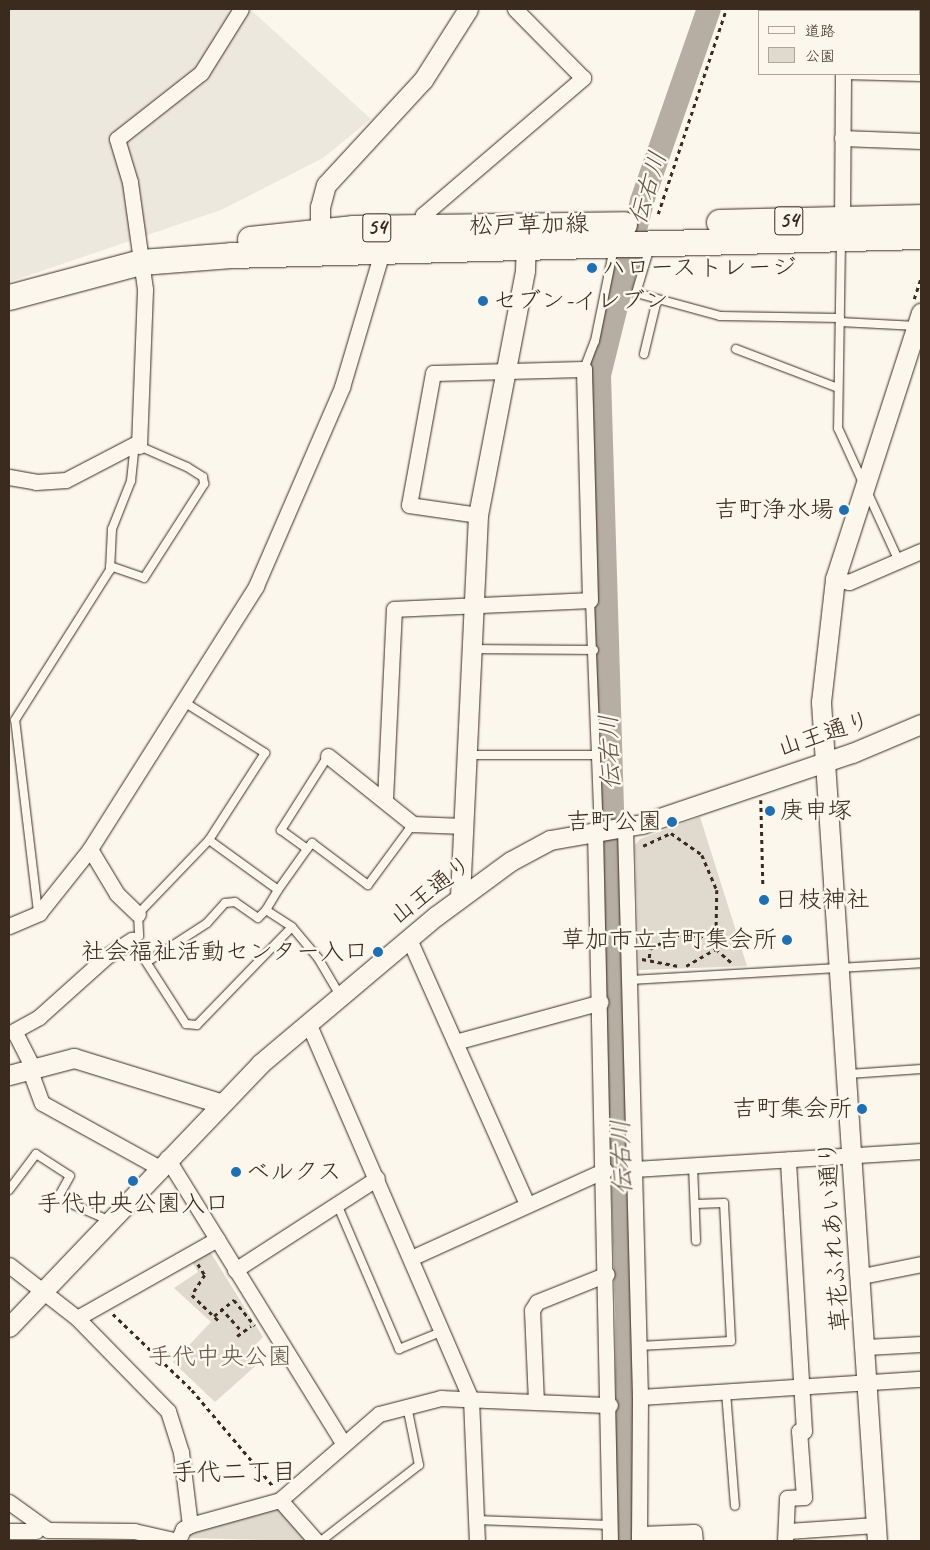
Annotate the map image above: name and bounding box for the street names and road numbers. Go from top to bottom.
road number: 54 [774,202,804,240]
road number: 54 [362,208,392,248]
street label: 松戸草加線 [469,210,589,240]
street label: 山王通り [774,705,874,763]
street label: 山王通り [384,849,478,931]
street label: 草花ふれあい通り [813,1139,855,1333]

